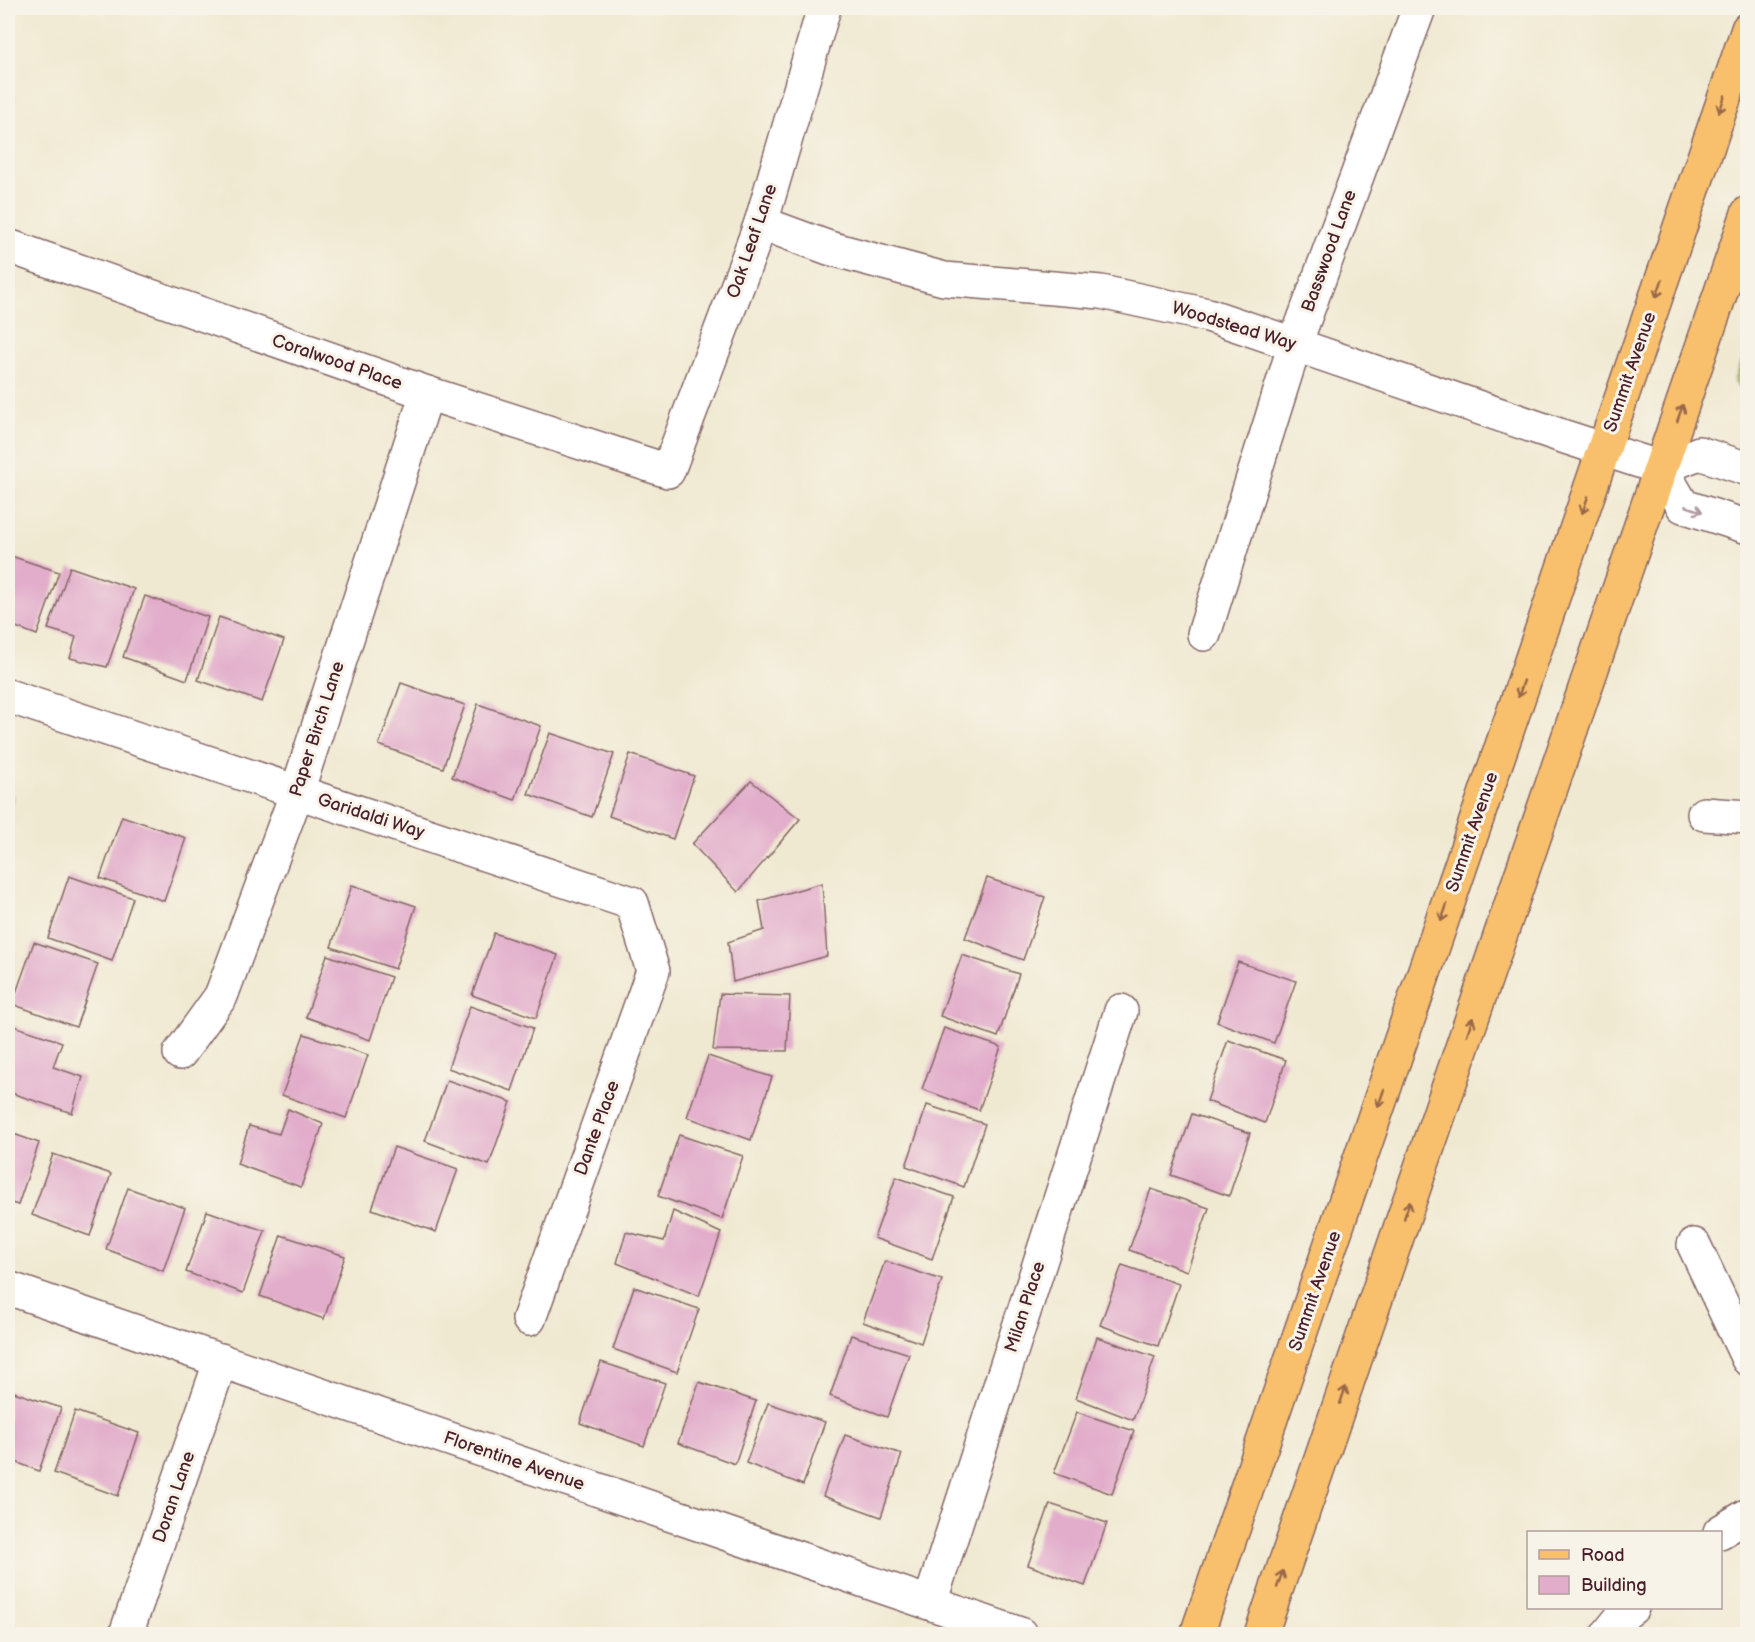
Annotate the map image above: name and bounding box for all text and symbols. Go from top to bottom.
one-way arrow [1715,94,1726,113]
street label: Oak Leaf Lane [723,181,781,301]
street label: Basswood Lane [1297,187,1361,315]
one-way arrow [1652,279,1663,297]
street label: Woodstead Way [1169,297,1300,355]
street label: Summit Avenue [1600,309,1660,435]
street label: Coralwood Place [269,330,405,394]
one-way arrow [1675,404,1686,423]
one-way arrow [1578,495,1589,514]
one-way arrow [1684,505,1703,516]
street label: Paper Birch Lane [285,658,349,799]
one-way arrow [1515,679,1526,698]
street label: Summit Avenue [1442,769,1502,895]
street label: Garidaldi Way [315,789,428,843]
one-way arrow [1438,903,1449,922]
one-way arrow [1465,1017,1476,1036]
street label: Dante Place [570,1077,624,1178]
one-way arrow [1375,1088,1386,1107]
one-way arrow [1402,1201,1413,1220]
street label: Summit Avenue [1285,1228,1345,1354]
street label: Milan Place [1000,1259,1050,1355]
one-way arrow [1339,1386,1350,1405]
street label: Florentine Avenue [441,1427,588,1495]
street label: Doran Lane [149,1448,200,1545]
legend [1527,1531,1722,1609]
text: Road [1581,1545,1625,1566]
one-way arrow [1276,1570,1287,1589]
text: Building [1581,1575,1647,1596]

